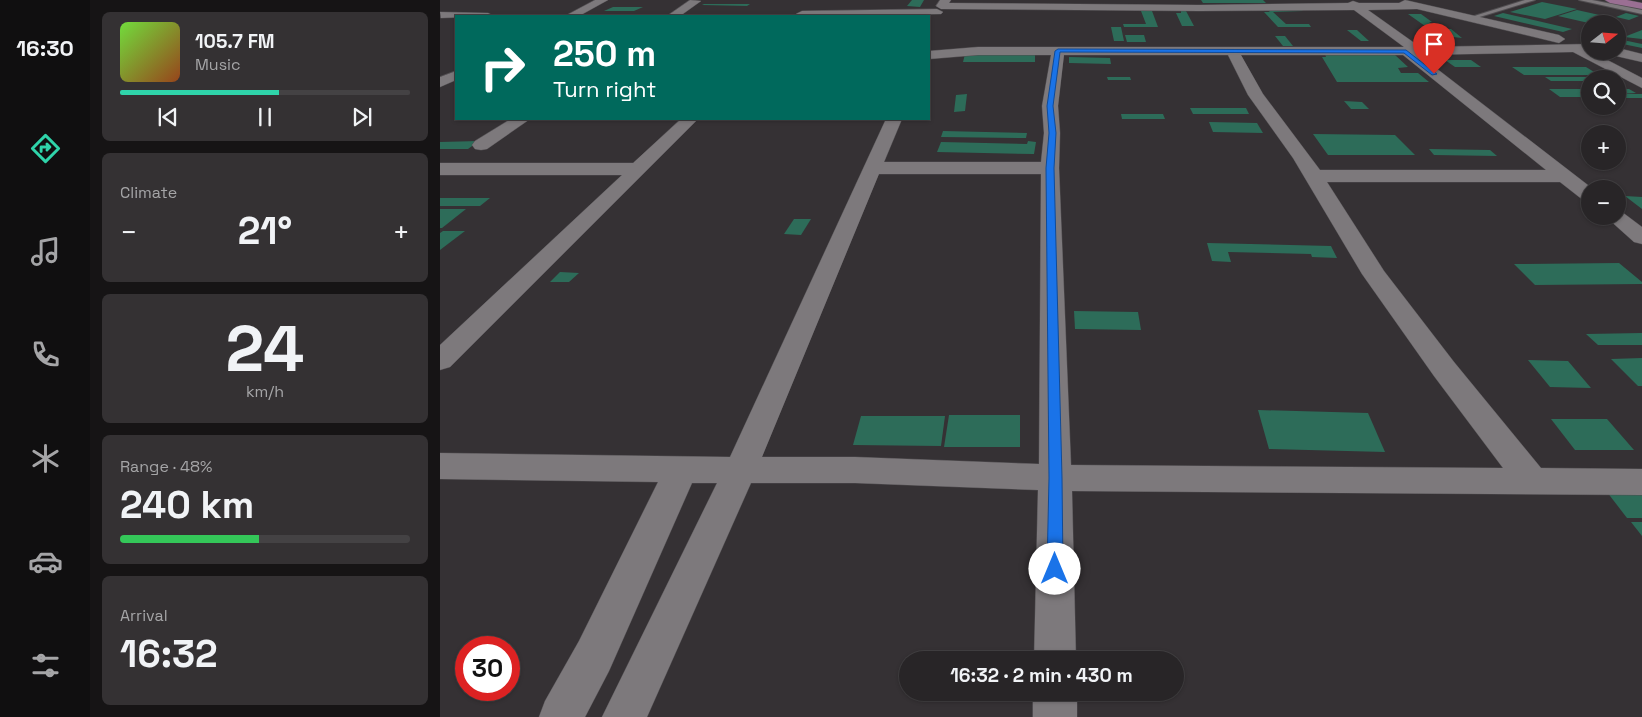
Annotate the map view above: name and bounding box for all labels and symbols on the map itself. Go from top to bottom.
north arrow [1581,15,1626,60]
pin [1413,23,1455,74]
position arrow [1028,542,1080,594]
speed limit sign: 30 [455,636,520,701]

